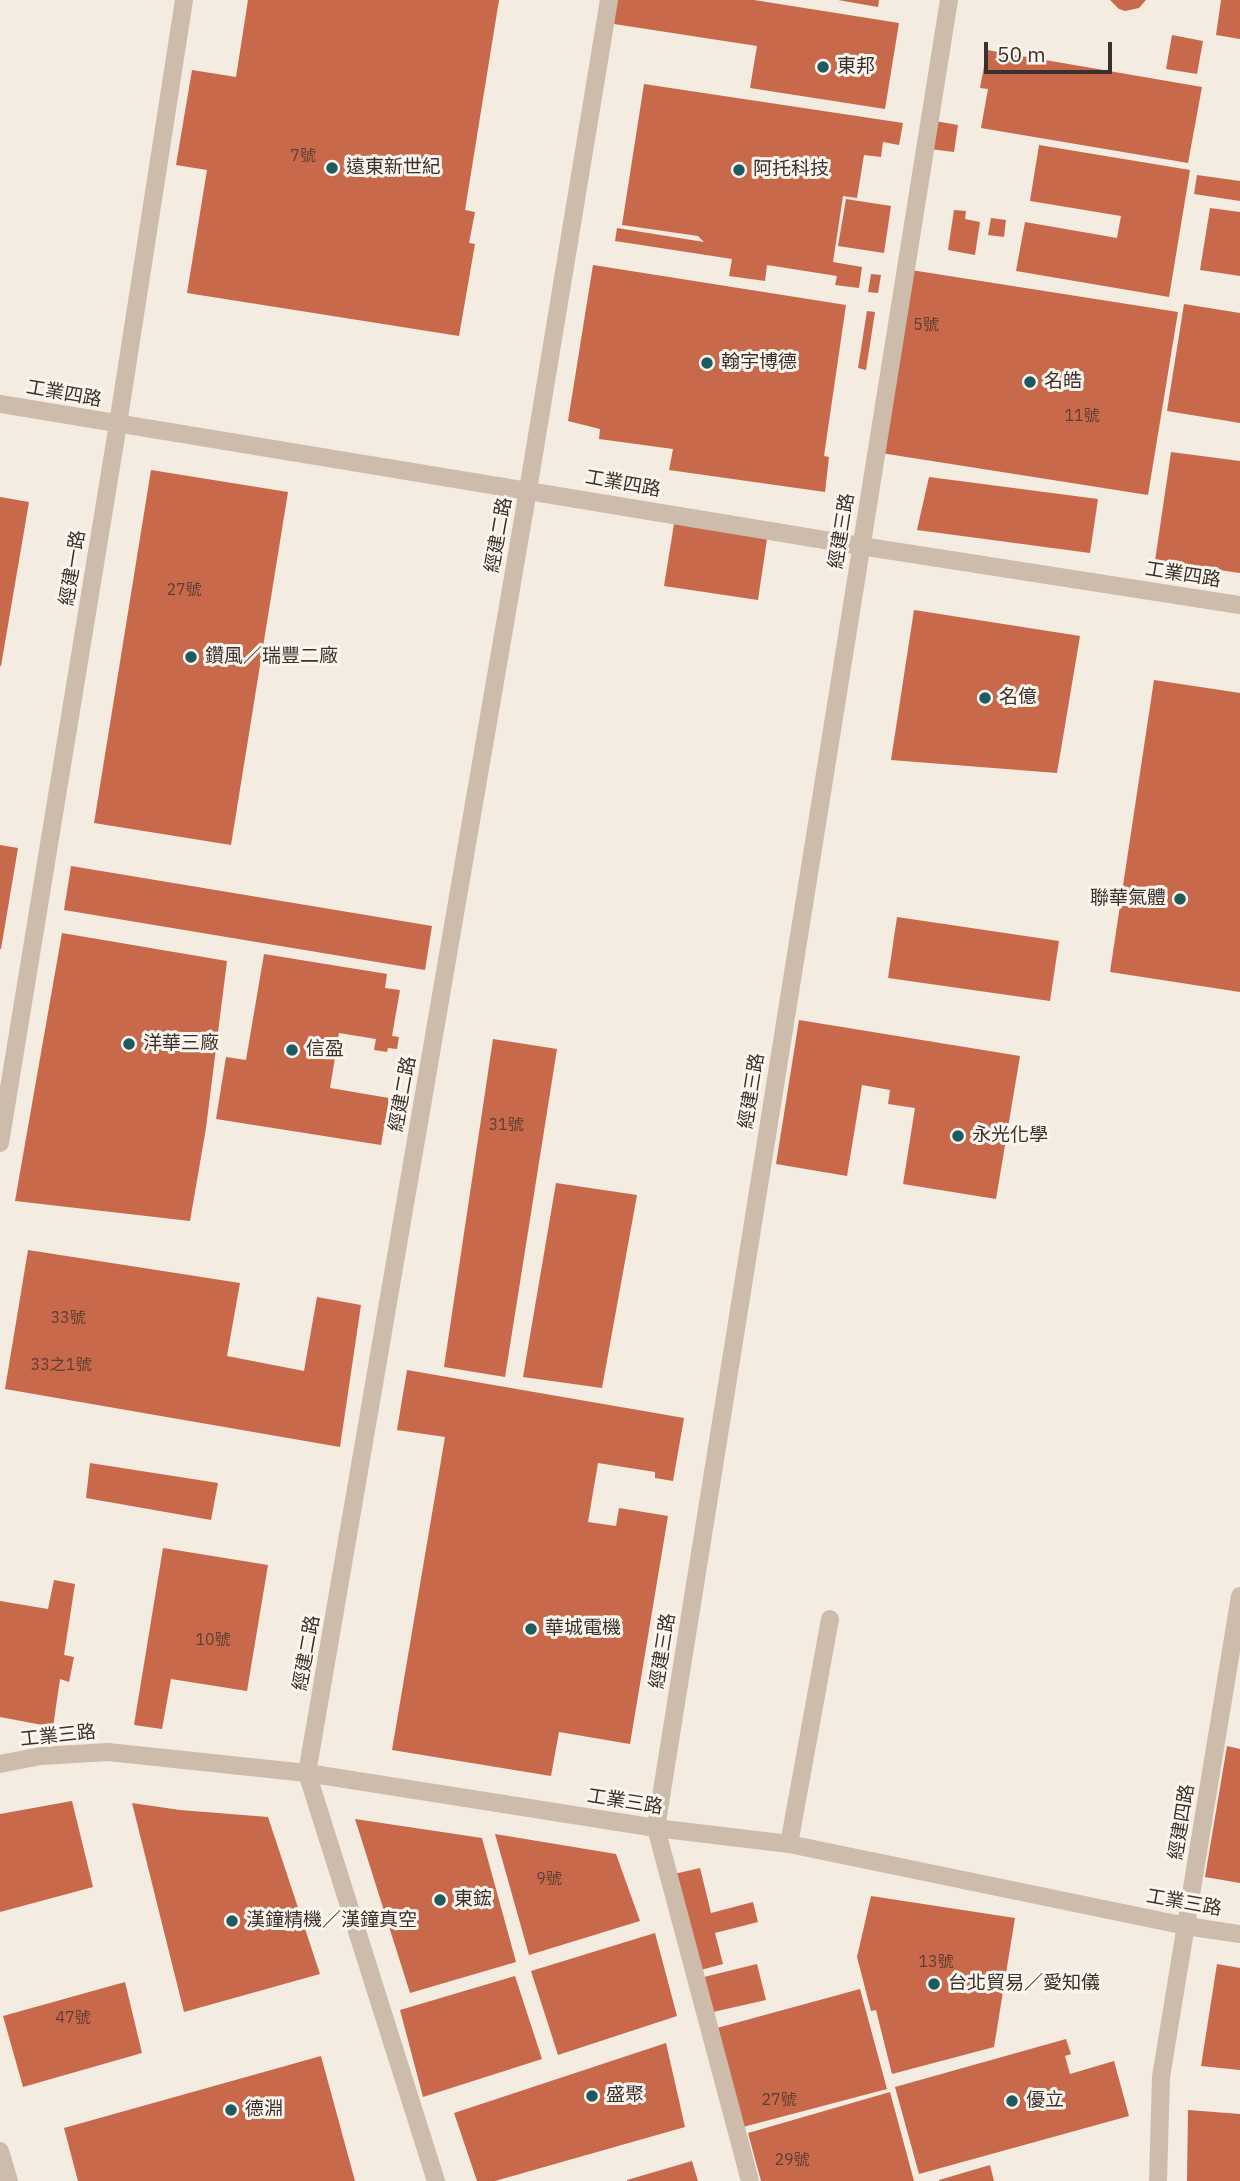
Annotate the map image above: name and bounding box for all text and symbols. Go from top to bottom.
scale bar [988,28,1116,72]
text: 50 m [997,40,1046,68]
place label: 東邦 [837,56,875,78]
marker: 東邦 [815,59,831,75]
house number: 7號 [290,146,316,166]
place label: 遠東新世紀 [346,157,441,179]
place label: 阿托科技 [753,159,829,181]
marker: 遠東新世紀 [324,160,340,176]
marker: 阿托科技 [731,162,747,178]
house number: 5號 [913,315,939,335]
place label: 翰宇博德 [721,352,797,374]
marker: 翰宇博德 [699,355,715,371]
place label: 名皓 [1044,371,1082,393]
marker: 名皓 [1022,374,1038,390]
street label: 工業四路 [25,376,103,412]
house number: 11號 [1064,406,1100,426]
street label: 工業四路 [584,466,662,502]
street label: 經建三路 [825,492,859,570]
street label: 經建二路 [481,496,517,574]
street label: 經建一路 [56,529,90,607]
street label: 工業四路 [1144,558,1222,592]
house number: 27號 [166,580,202,600]
place label: 鑽風／瑞豐二廠 [205,646,338,668]
marker: 鑽風／瑞豐二廠 [183,649,199,665]
place label: 名億 [999,687,1037,709]
marker: 名億 [977,690,993,706]
place label: 聯華氣體 [1090,888,1166,910]
marker: 聯華氣體 [1172,891,1188,907]
place label: 洋華三廠 [143,1033,219,1055]
marker: 洋華三廠 [121,1036,137,1052]
place label: 信盈 [306,1039,344,1061]
marker: 信盈 [284,1042,300,1058]
street label: 經建三路 [735,1052,769,1130]
street label: 經建二路 [385,1055,421,1133]
house number: 31號 [488,1115,524,1135]
place label: 永光化學 [972,1125,1048,1147]
marker: 永光化學 [950,1128,966,1144]
house number: 33號 [50,1308,86,1328]
house number: 33之1號 [31,1355,91,1375]
street label: 經建三路 [646,1612,680,1690]
street label: 經建二路 [289,1614,325,1692]
place label: 華城電機 [545,1618,621,1640]
marker: 華城電機 [523,1621,539,1637]
house number: 10號 [195,1630,231,1650]
street label: 工業三路 [19,1721,97,1751]
street label: 經建四路 [1165,1783,1199,1861]
street label: 工業三路 [586,1785,664,1819]
house number: 9號 [536,1869,562,1889]
street label: 工業三路 [1145,1885,1223,1921]
place label: 東鋐 [454,1889,492,1911]
marker: 東鋐 [432,1892,448,1908]
place label: 漢鐘精機／漢鐘真空 [246,1910,417,1932]
marker: 漢鐘精機／漢鐘真空 [224,1913,240,1929]
house number: 13號 [918,1952,954,1972]
place label: 台北貿易／愛知儀 [948,1973,1100,1995]
marker: 台北貿易／愛知儀 [926,1976,942,1992]
house number: 47號 [55,2008,91,2028]
place label: 盛聚 [606,2085,644,2107]
marker: 盛聚 [584,2088,600,2104]
house number: 27號 [761,2090,797,2110]
place label: 優立 [1026,2090,1064,2112]
marker: 優立 [1004,2093,1020,2109]
place label: 德淵 [245,2099,283,2121]
marker: 德淵 [223,2102,239,2118]
house number: 29號 [774,2150,810,2170]

